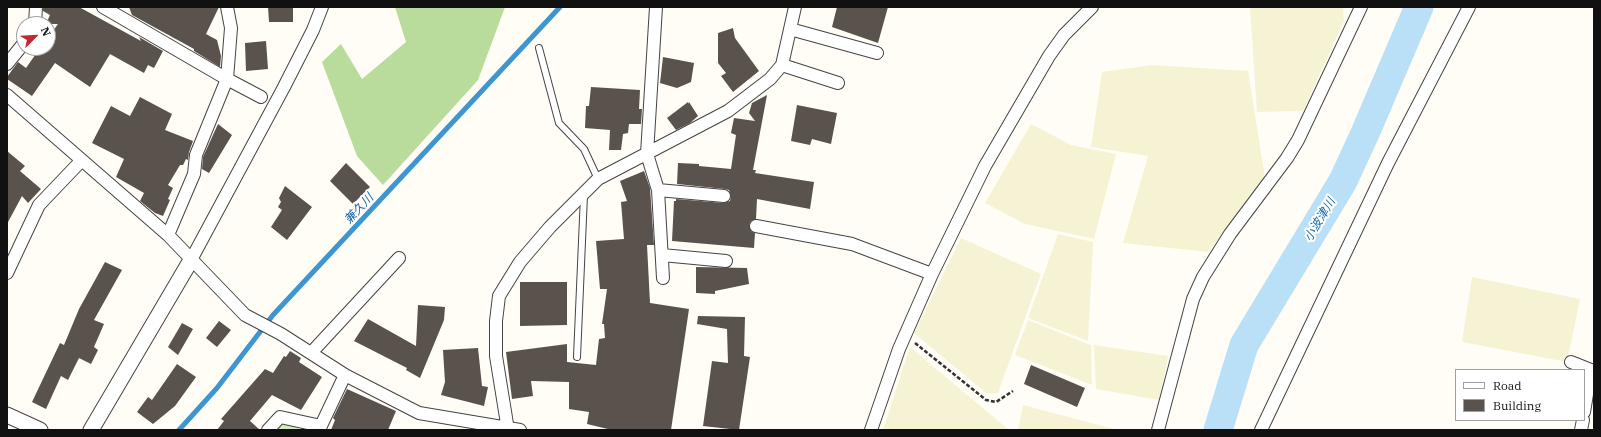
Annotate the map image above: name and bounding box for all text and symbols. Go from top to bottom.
north arrow [16,16,56,56]
text: N [38,25,54,38]
water label: 兼久川 [341,191,377,227]
water label: 小波津川 [1301,196,1339,244]
legend [1455,369,1585,421]
text: Road [1493,378,1522,393]
text: Building [1493,398,1541,413]

